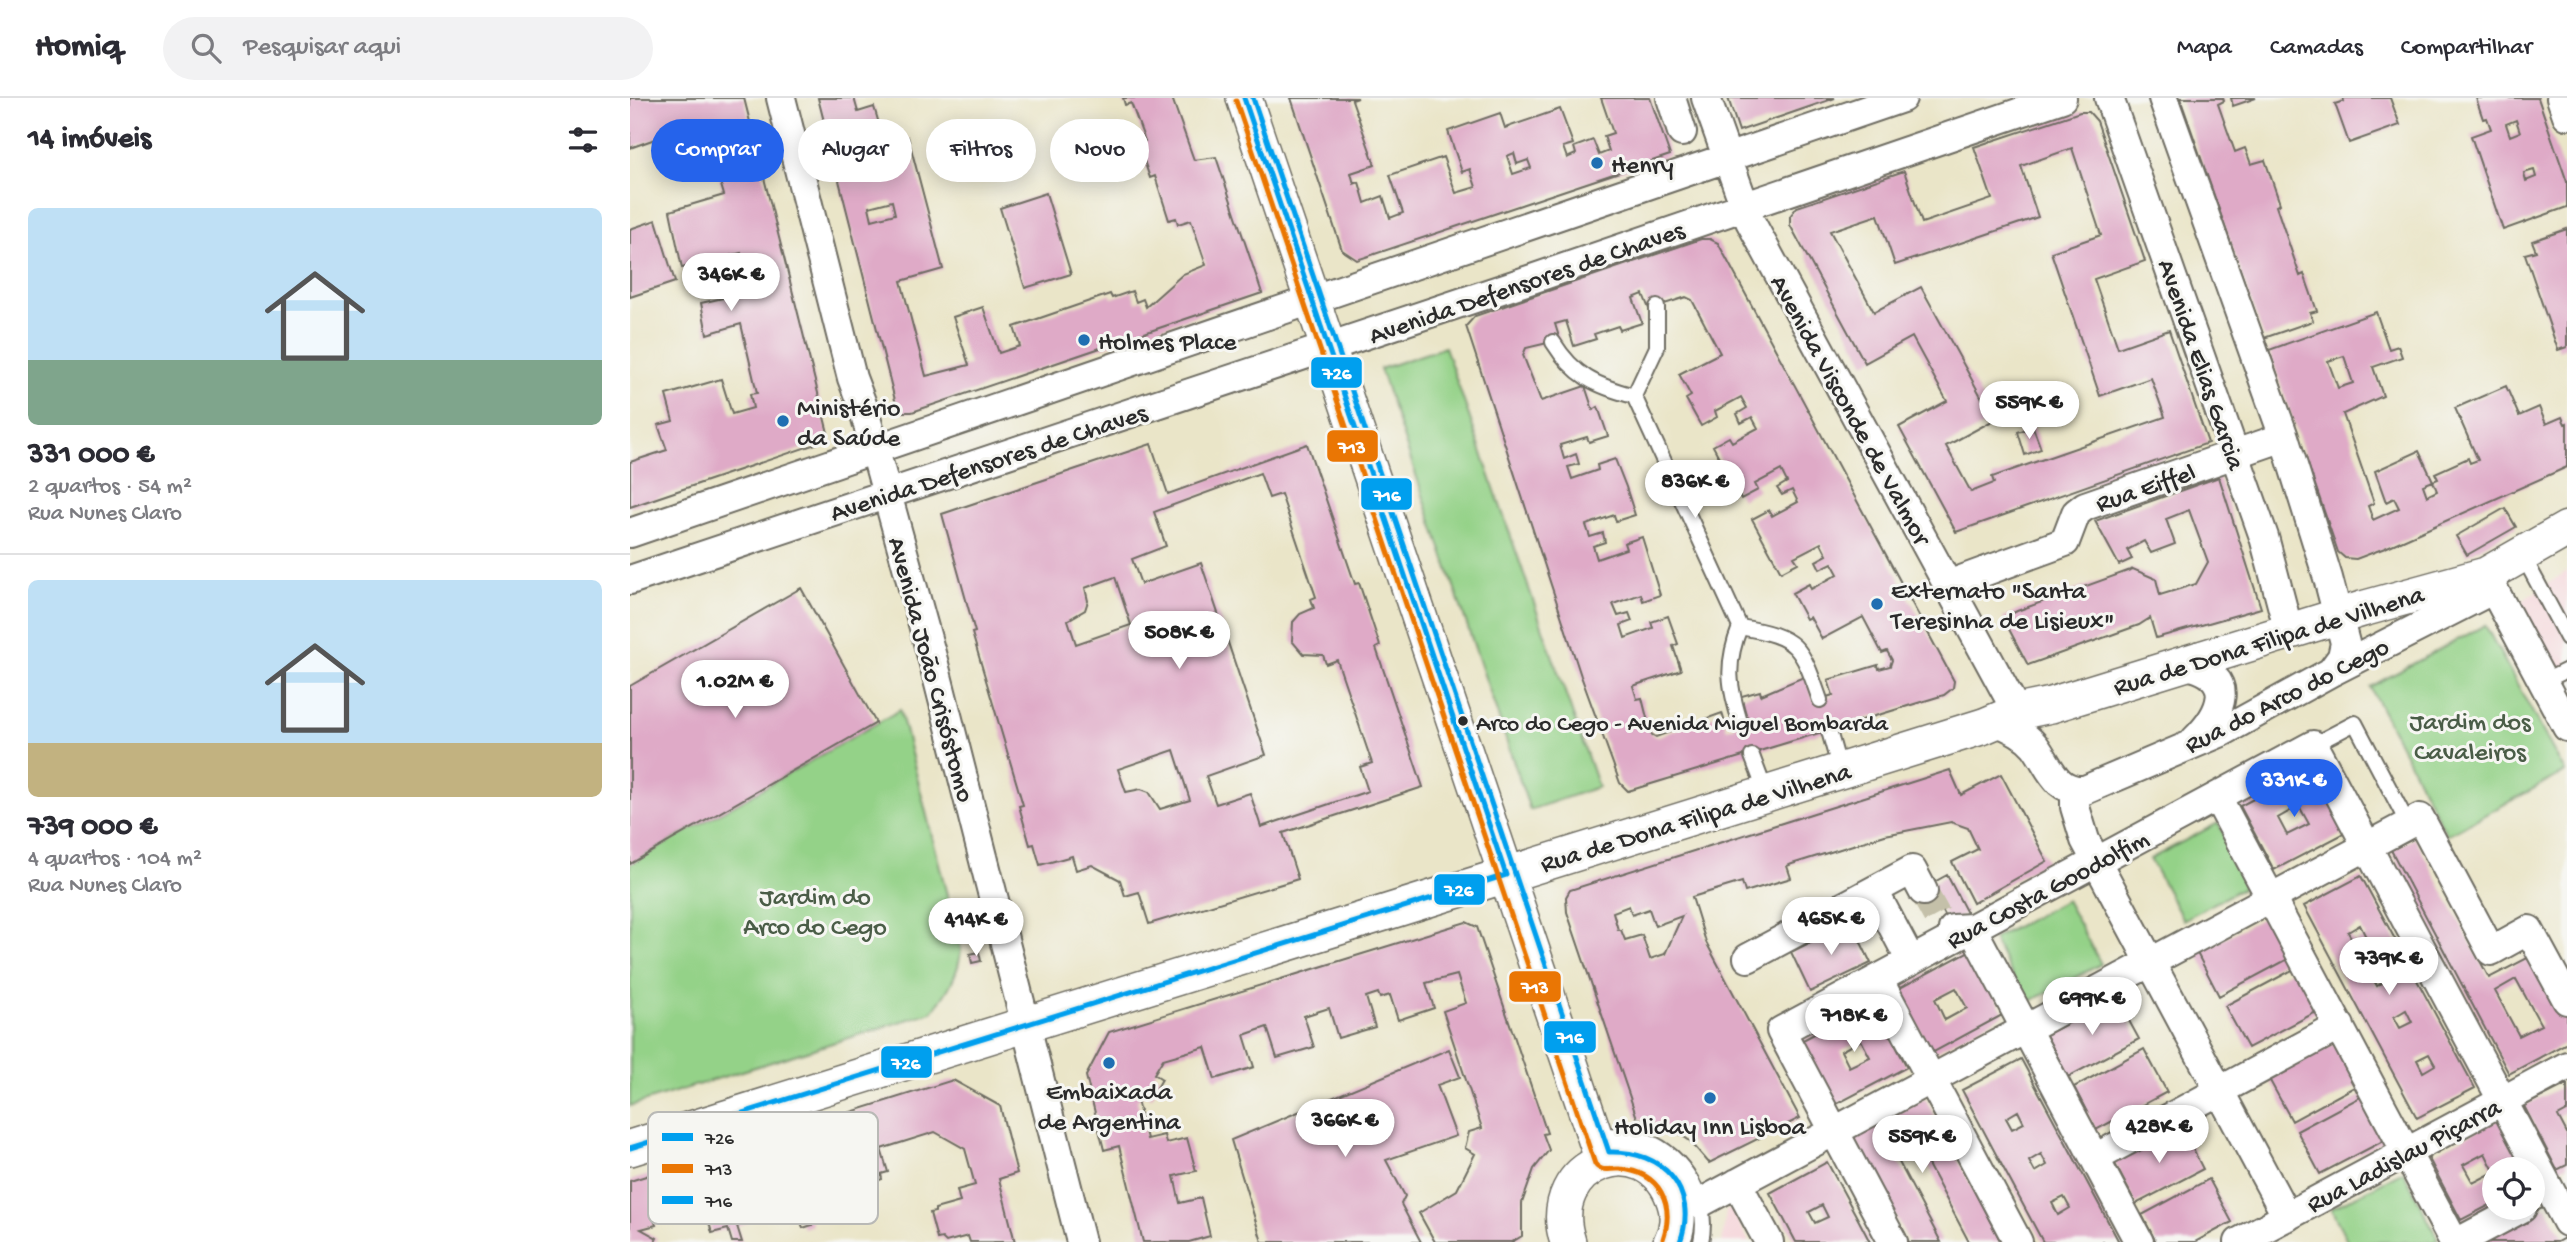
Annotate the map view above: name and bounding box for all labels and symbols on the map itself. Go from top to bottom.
place label: Henry [1611,152,1674,183]
marker: Henry [1589,155,1605,171]
street label: Avenida Defensores de Chaves [1366,216,1690,354]
pin: 346K € [674,254,788,313]
street label: Avenida Elias Garcia [2148,256,2250,476]
street label: Avenida Visconde de Valmor [1761,271,1937,554]
place label: Holmes Place [1098,329,1237,360]
marker: Holmes Place [1076,332,1092,348]
line badge: 726 [1310,356,1363,389]
text: 726 [1322,364,1352,387]
pin: 559K € [1972,382,2086,441]
place label: Ministério da Saúde [797,395,901,456]
street label: Avenida Defensores de Chaves [827,399,1153,531]
marker: Ministério da Saúde [775,413,791,429]
line badge: 713 [1326,429,1379,463]
text: 713 [1337,438,1366,461]
street label: Rua Eiffel [2093,459,2200,522]
pin: 836K € [1638,460,1752,520]
line badge: 716 [1360,477,1413,511]
text: 716 [1372,486,1401,509]
street label: Avenida João Crisóstomo [878,534,979,806]
place label: Externato "Santa Teresinha de Lisieux" [1889,578,2114,639]
street label: Rua de Dona Filipa de Vilhena [2110,581,2430,705]
marker: Externato "Santa Teresinha de Lisieux" [1869,596,1885,612]
pin: 508K € [1122,612,1236,671]
street label: Rua do Arco do Cego [2181,633,2395,763]
pin: 1.02M € [670,660,800,720]
park label: Jardim dos Cavaleiros [2409,709,2532,770]
place label: Arco do Cego - Avenida Miguel Bombarda [1476,711,1889,740]
marker: Arco do Cego - Avenida Miguel Bombarda [1456,714,1470,728]
street label: Rua de Dona Filipa de Vilhena [1537,758,1857,882]
pin: 331K € [2237,760,2351,819]
street label: Rua Costa Goodolfim [1943,826,2156,958]
line badge: 726 [1433,873,1486,906]
text: 726 [1444,881,1474,904]
park label: Jardim do Arco do Cego [743,884,887,945]
pin: 414K € [919,898,1033,958]
pin: 465K € [1774,898,1888,957]
pin: 739K € [2332,937,2446,997]
line badge: 713 [1508,970,1562,1003]
text: 713 [1520,978,1549,1001]
pin: 699K € [2035,978,2149,1037]
pin: 718K € [1797,995,1911,1054]
line badge: 716 [1543,1020,1597,1054]
text: 716 [1555,1028,1584,1051]
line badge: 726 [880,1045,933,1079]
text: 726 [891,1054,921,1077]
marker: Embaixada de Argentina [1101,1055,1117,1071]
place label: Embaixada de Argentina [1038,1079,1182,1140]
marker: Holiday Inn Lisboa [1702,1090,1718,1106]
street label: Rua Ladislau Piçarra [2303,1093,2509,1222]
pin: 366K € [1288,1100,1402,1159]
pin: 428K € [2102,1105,2216,1165]
legend [648,1112,878,1224]
place label: Holiday Inn Lisboa [1614,1114,1807,1145]
pin: 559K € [1865,1116,1979,1175]
text: 726 [704,1129,734,1152]
text: 713 [704,1160,733,1183]
text: 716 [704,1192,733,1215]

